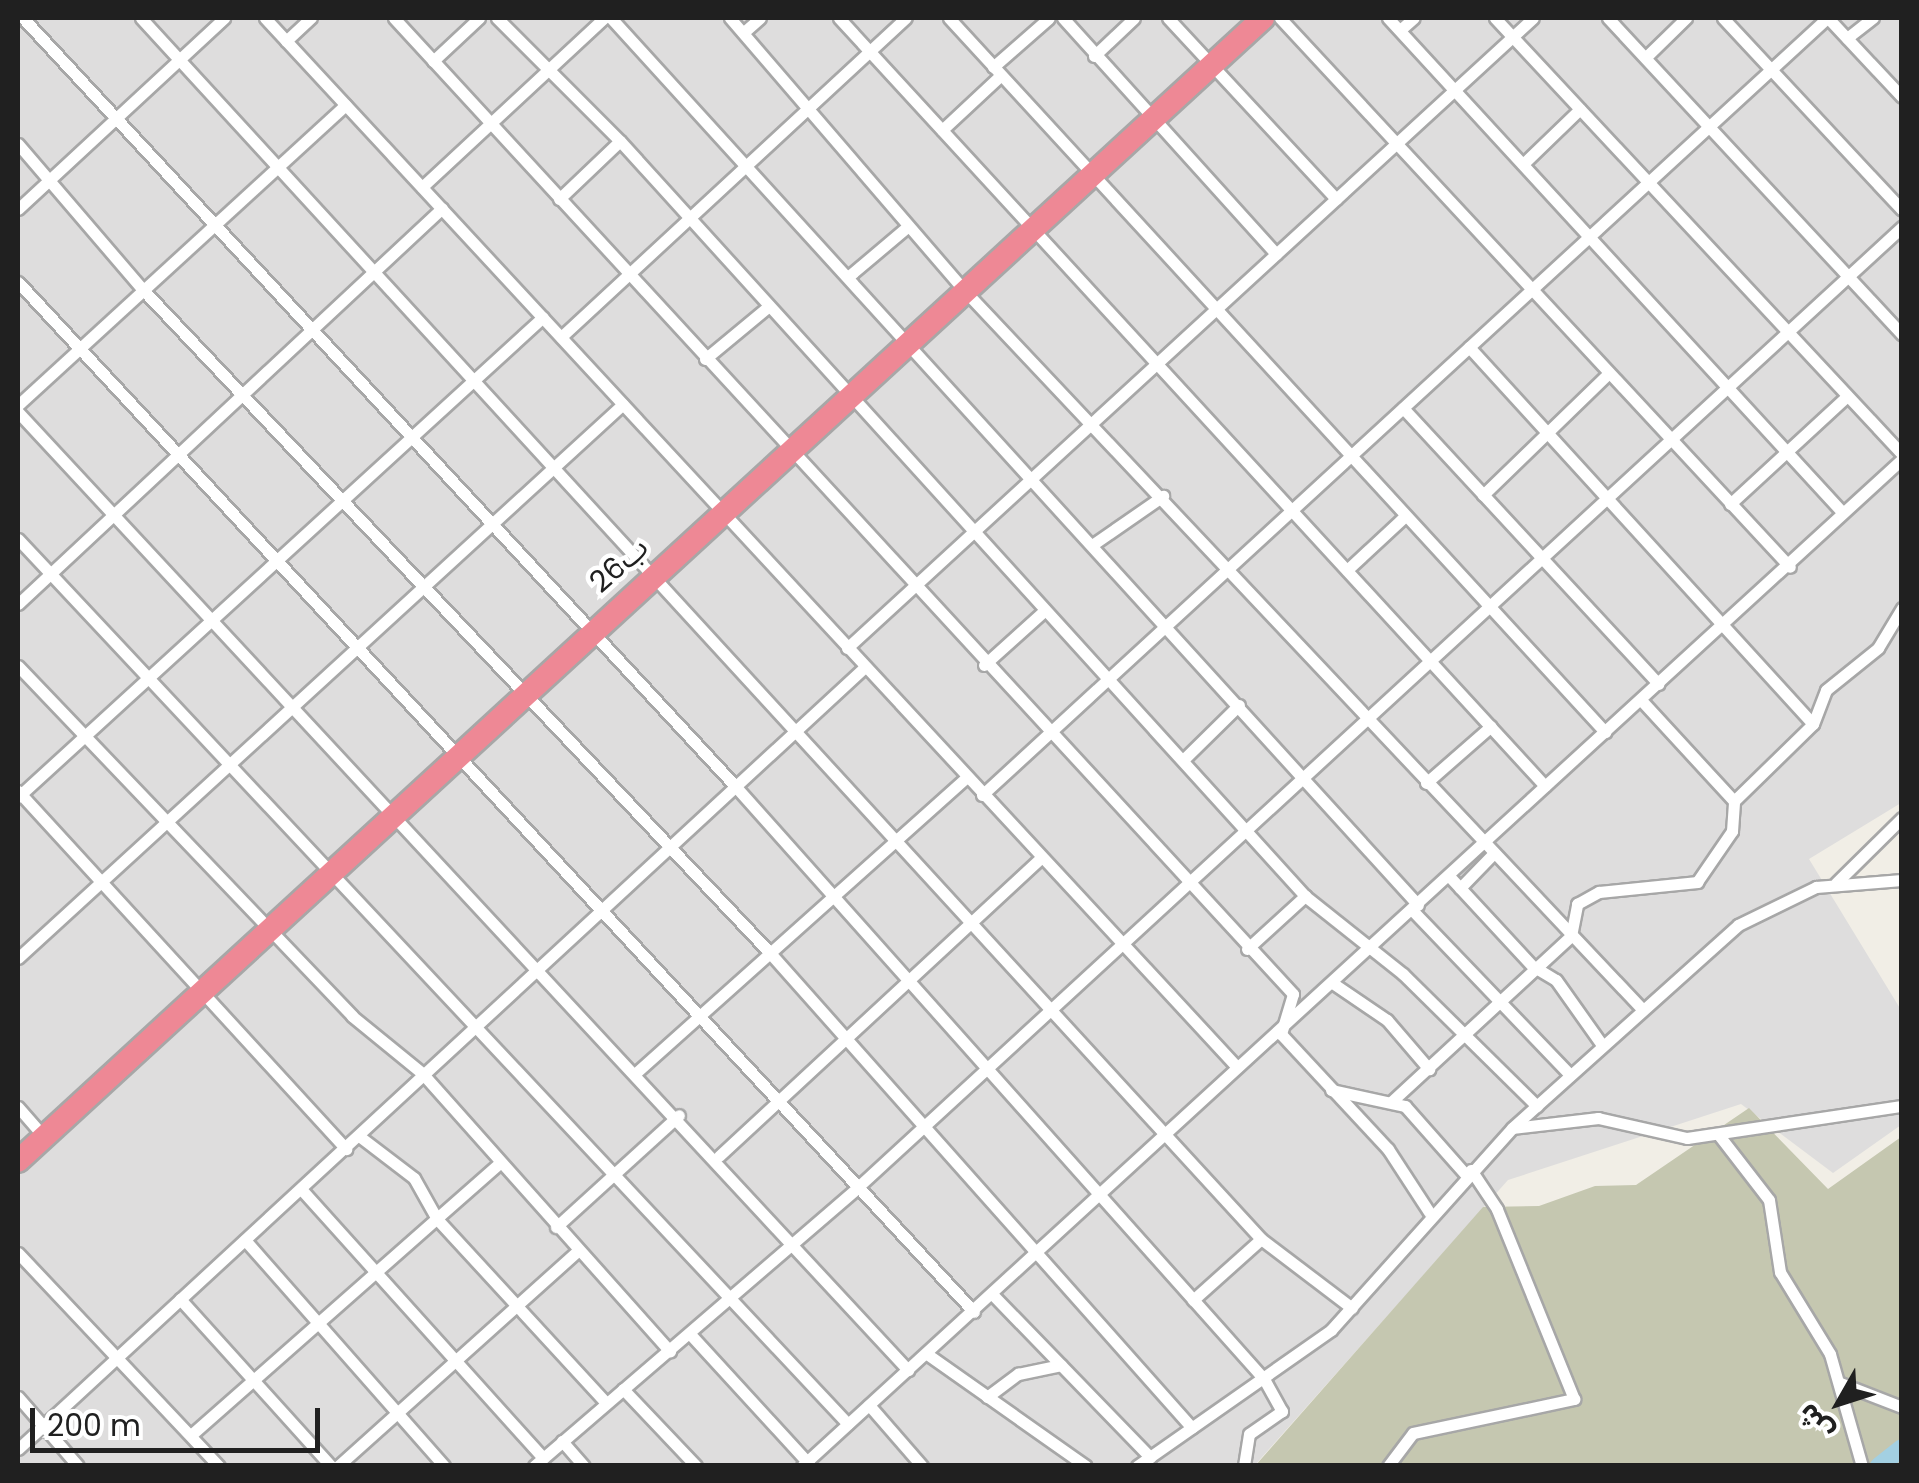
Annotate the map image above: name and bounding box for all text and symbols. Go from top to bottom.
street label: 26ب [582,530,656,600]
north arrow [1789,1353,1889,1453]
scale bar [35,1388,325,1450]
text: ش [1788,1395,1843,1449]
text: 200 m [47,1404,141,1447]

